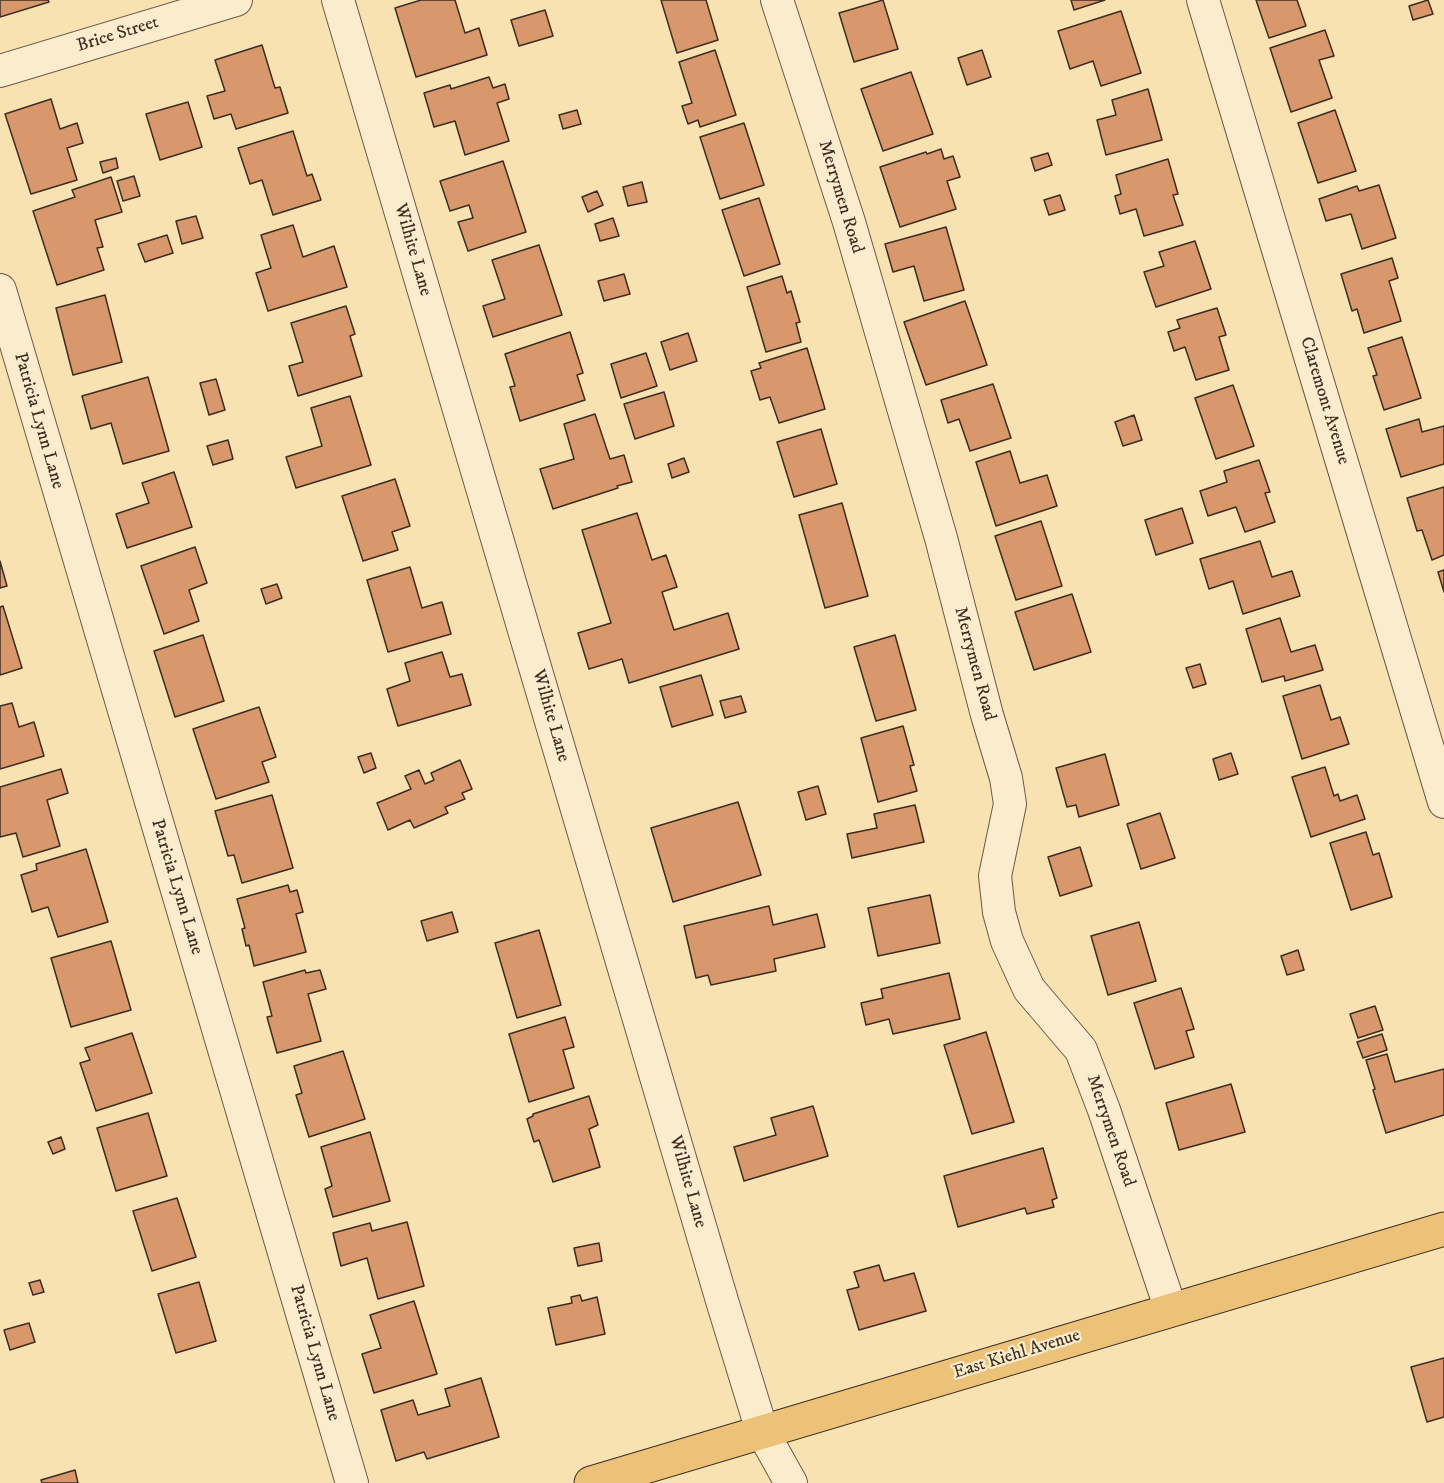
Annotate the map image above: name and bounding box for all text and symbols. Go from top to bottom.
street label: Brice Street [75,12,161,58]
street label: Merrymen Road [813,138,867,256]
street label: Wilhite Lane [389,201,435,299]
street label: Claremont Avenue [1294,335,1354,467]
street label: Patricia Lynn Lane [8,351,68,491]
street label: Merrymen Road [948,605,1000,723]
street label: Wilhite Lane [527,667,573,765]
street label: Patricia Lynn Lane [145,817,207,957]
street label: Merrymen Road [1081,1072,1139,1190]
street label: Wilhite Lane [664,1133,710,1231]
street label: Patricia Lynn Lane [284,1283,344,1423]
street label: East Kiehl Avenue [951,1325,1083,1385]

